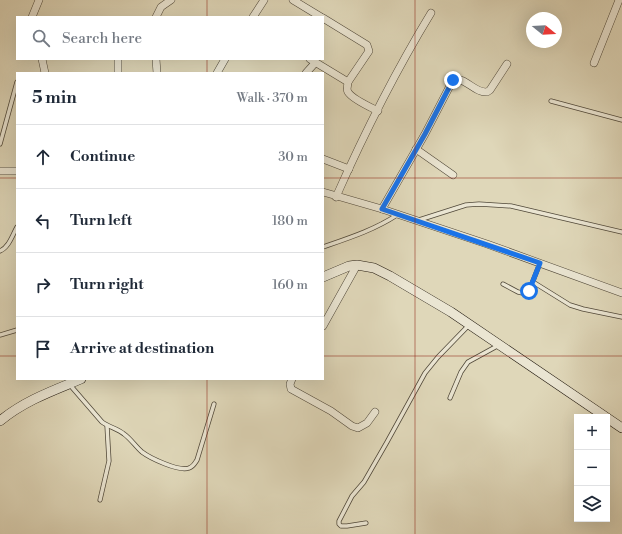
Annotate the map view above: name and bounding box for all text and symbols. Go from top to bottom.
north arrow [526,12,562,48]
search box [16,16,324,60]
icon: search [30,27,52,49]
text: Search here [62,29,142,48]
route end [444,71,462,89]
text: 5 min [32,87,77,109]
text: Walk · 370 m [236,90,308,106]
icon: ahead [32,146,54,168]
text: Continue [70,147,135,166]
text: 30 m [278,149,308,165]
icon: left [32,210,54,232]
text: Turn left [70,211,132,230]
text: 180 m [272,213,308,229]
icon: right [32,274,54,296]
text: Turn right [70,275,144,294]
text: 160 m [272,277,308,293]
route start [520,282,538,300]
icon: arrive [32,338,54,360]
text: Arrive at destination [70,339,214,358]
map controls [574,414,610,522]
button: + [574,414,610,450]
button: − [574,450,610,486]
button: layers [574,486,610,522]

